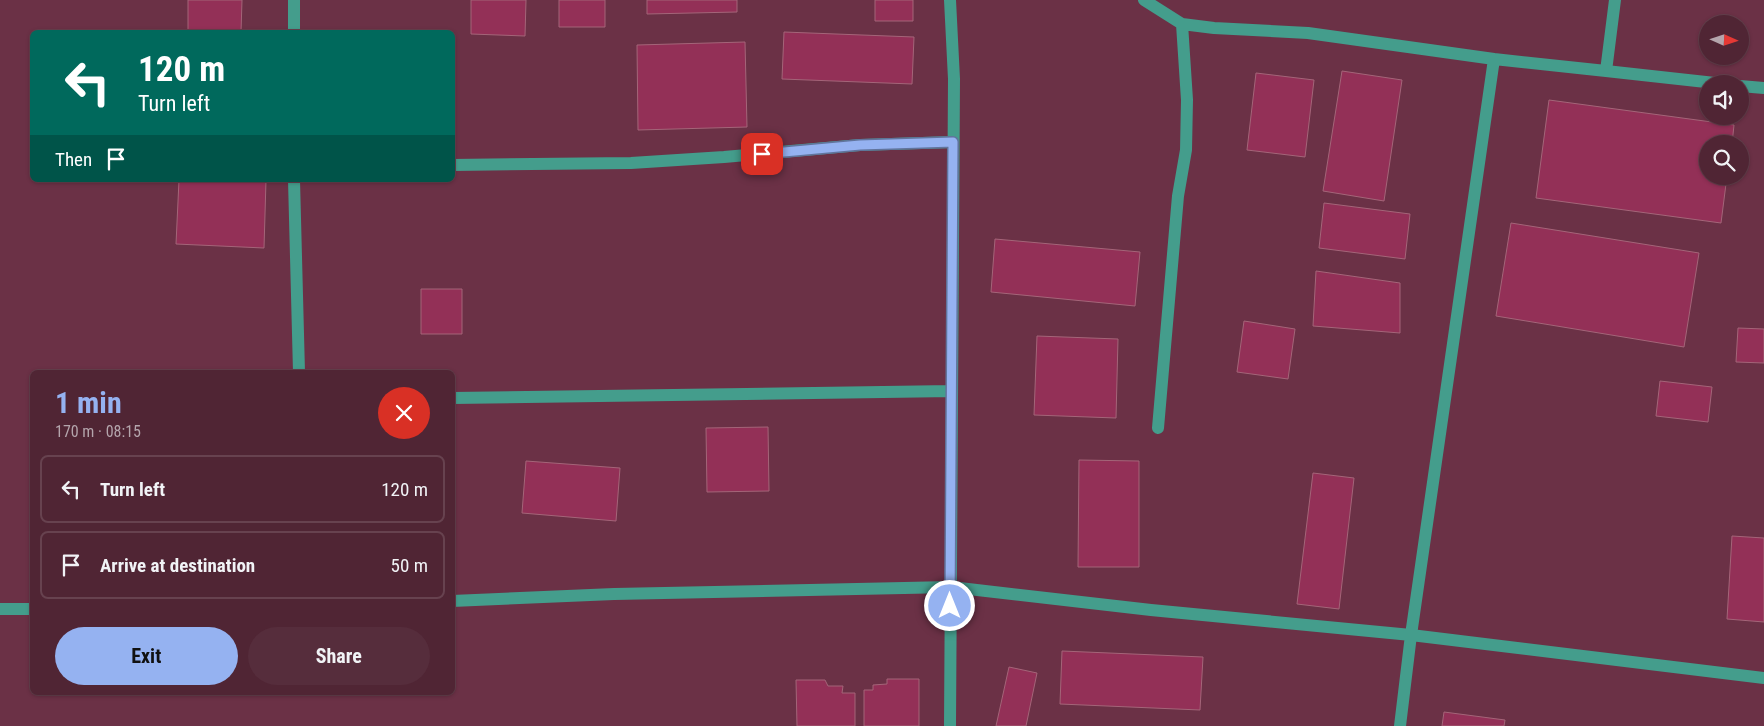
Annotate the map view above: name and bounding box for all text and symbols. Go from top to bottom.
north arrow [1699,15,1749,65]
map controls [1699,15,1749,185]
text: 120 m [138,49,225,90]
icon: left [55,50,120,115]
button: sound [1699,75,1749,125]
text: Turn left [138,91,210,116]
pin [741,133,783,175]
button: search [1699,135,1749,185]
icon: arrive [748,140,776,168]
icon: arrive [102,145,130,173]
text: Then [55,148,92,171]
text: 1 min [55,385,122,420]
button: close [378,387,430,439]
text: 170 m · 08:15 [55,422,141,441]
icon: left [57,475,85,503]
text: Turn left [100,478,165,501]
text: 120 m [381,478,428,501]
icon: arrive [57,551,85,579]
text: Arrive at destination [100,554,255,577]
text: 50 m [391,554,428,577]
position arrow [923,579,975,631]
button: Exit [55,627,238,685]
button: Share [248,627,430,685]

